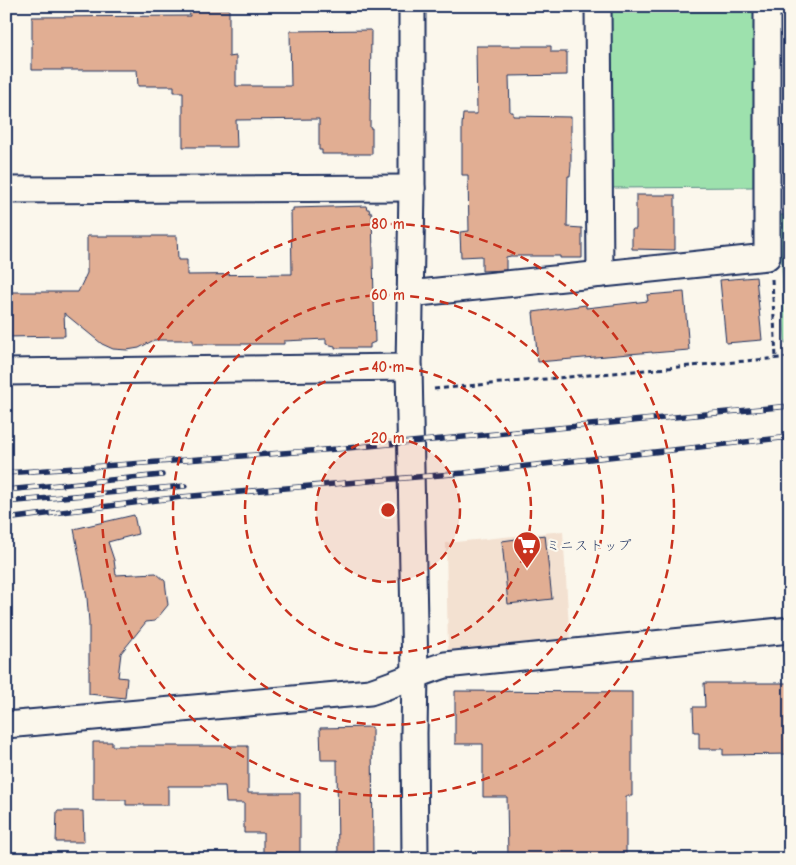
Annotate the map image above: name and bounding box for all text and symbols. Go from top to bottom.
text: 80 m [371,215,405,233]
text: 60 m [371,286,405,304]
text: 40 m [372,358,405,376]
text: 20 m [371,429,405,447]
centre of rings [379,501,397,519]
supermarket icon: ミニストップ [512,530,542,569]
place label: ミニストップ [546,537,631,554]

